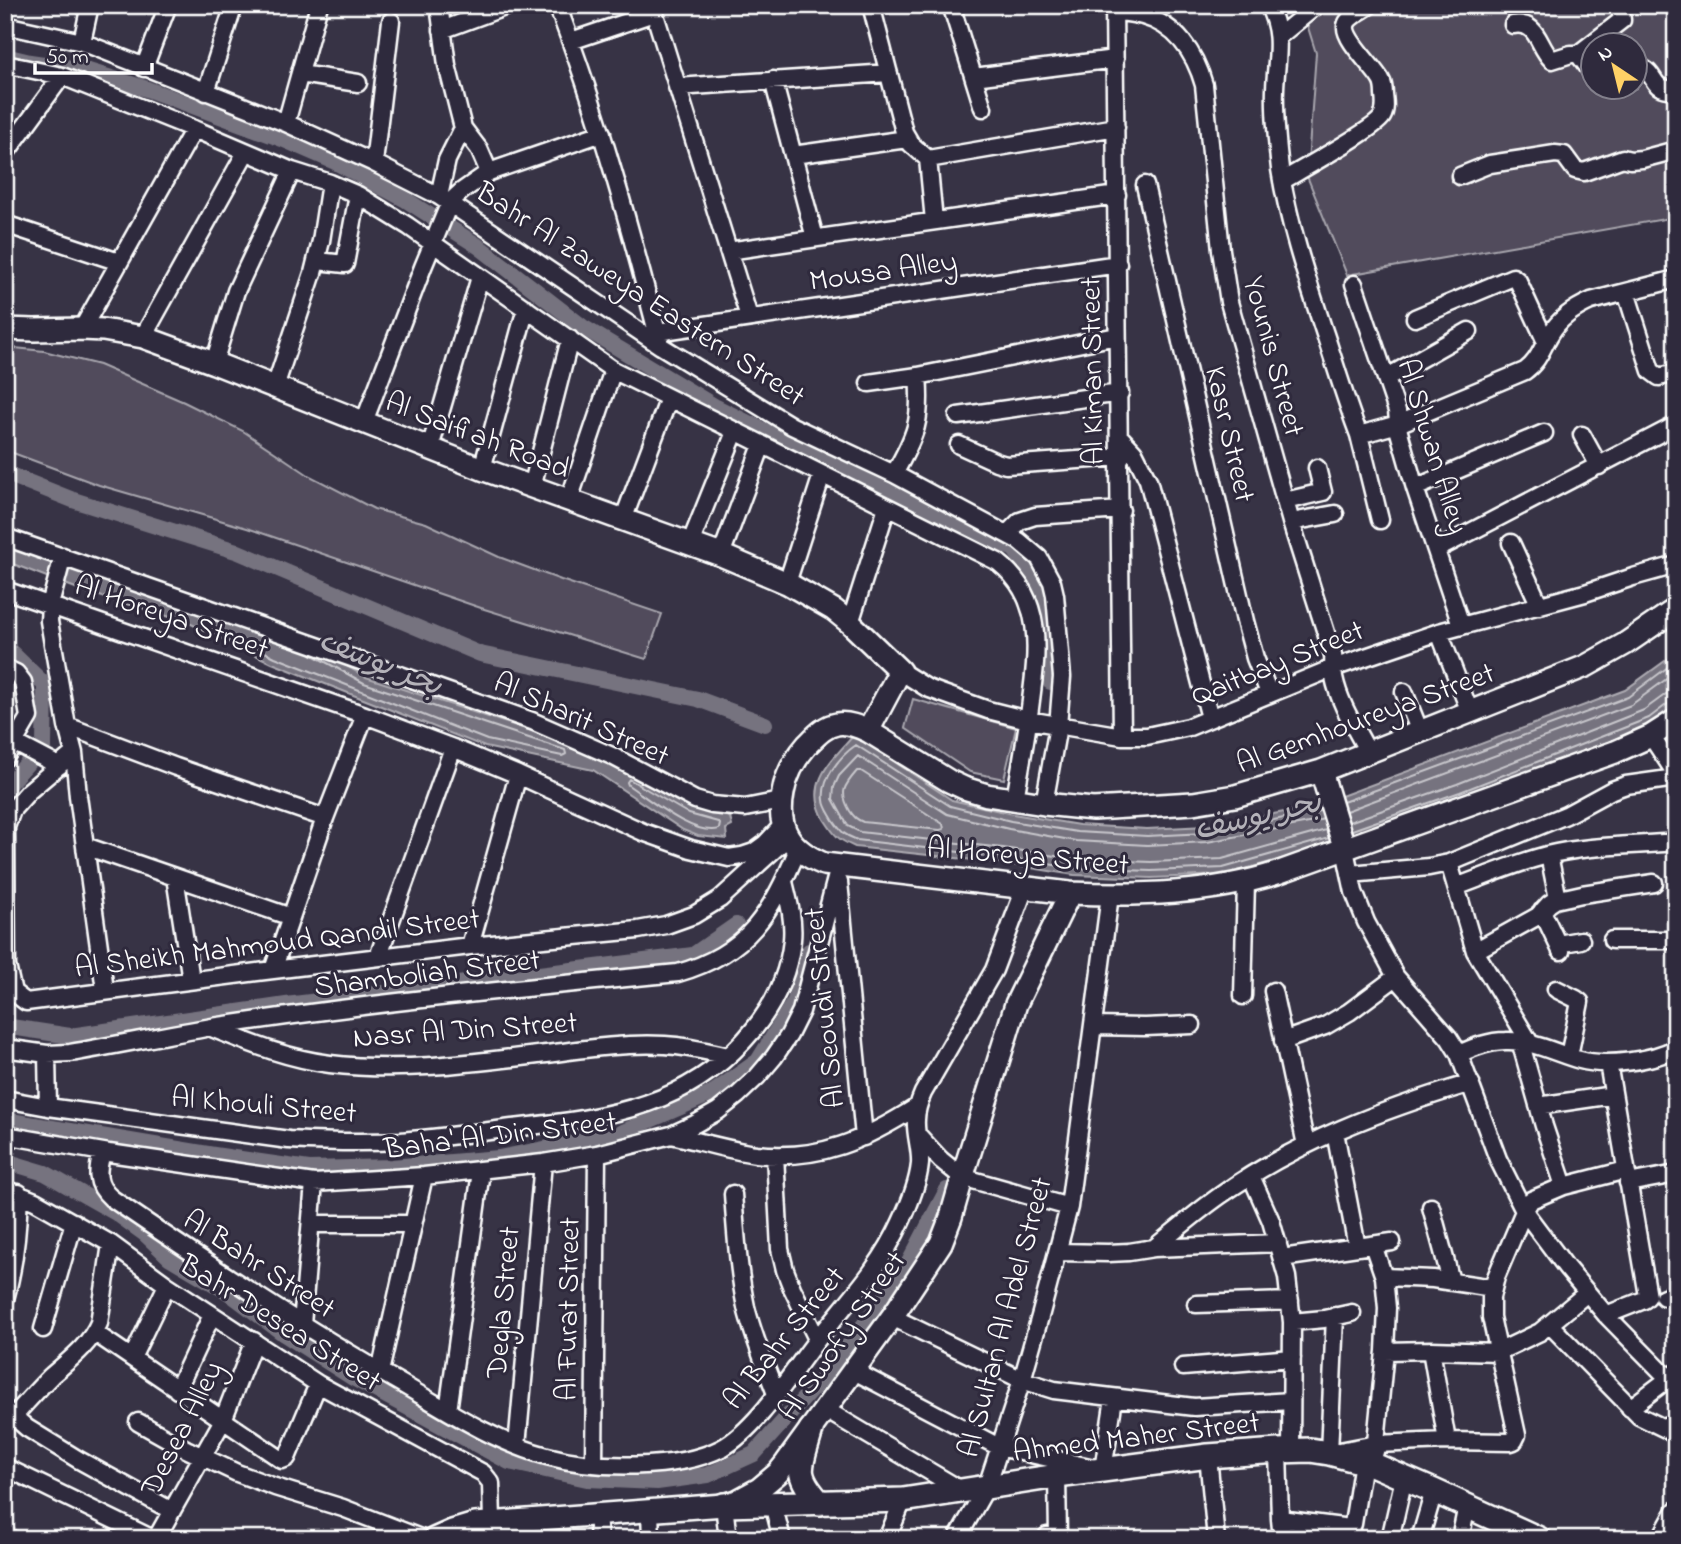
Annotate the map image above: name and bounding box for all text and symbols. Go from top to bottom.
scale bar [35,32,152,76]
north arrow [1580,32,1650,102]
text: N [1593,39,1619,69]
text: 50 m [46,43,89,73]
street label: Bahr Al Zaweya Eastern Street [465,172,813,419]
street label: Mousa Alley [807,241,960,305]
street label: Younis Street [1230,272,1315,442]
street label: Al Kiman Street [1070,276,1118,465]
street label: Al Shwan Alley [1384,354,1479,540]
street label: Kasr Street [1191,362,1265,507]
street label: Al Saifiah Road [378,381,576,492]
street label: Al Horeya Street [68,565,274,673]
street label: Qaitbay Street [1185,610,1371,719]
water label: بحر يوسف [311,618,450,711]
street label: Al Gemhoureya Street [1231,653,1501,787]
street label: Al Sharit Street [486,662,676,779]
water label: بحر يوسف [1189,780,1328,855]
street label: Al Horeya Street [925,827,1131,889]
street label: Al Sheikh Mahmoud Qandil Street [72,898,482,992]
street label: Al Seoudi Street [794,905,858,1110]
street label: Shamboliah Street [312,939,543,1011]
street label: Nasr Al Din Street [352,1002,579,1062]
street label: Al Khouli Street [169,1077,358,1137]
street label: Baha' Al Din Street [381,1101,619,1173]
street label: Al Sultan Al Adel Street [948,1173,1066,1463]
street label: Al Bahr Street [173,1200,343,1331]
street label: Al Furat Street [546,1217,594,1401]
street label: Degla Street [476,1225,534,1381]
street label: Al Swofy Street [768,1243,919,1431]
street label: Bahr Desea Street [169,1244,389,1404]
street label: Al Bahr Street [713,1257,857,1420]
street label: Desea Alley [130,1354,237,1506]
street label: Ahmed Maher Street [1010,1402,1262,1476]

